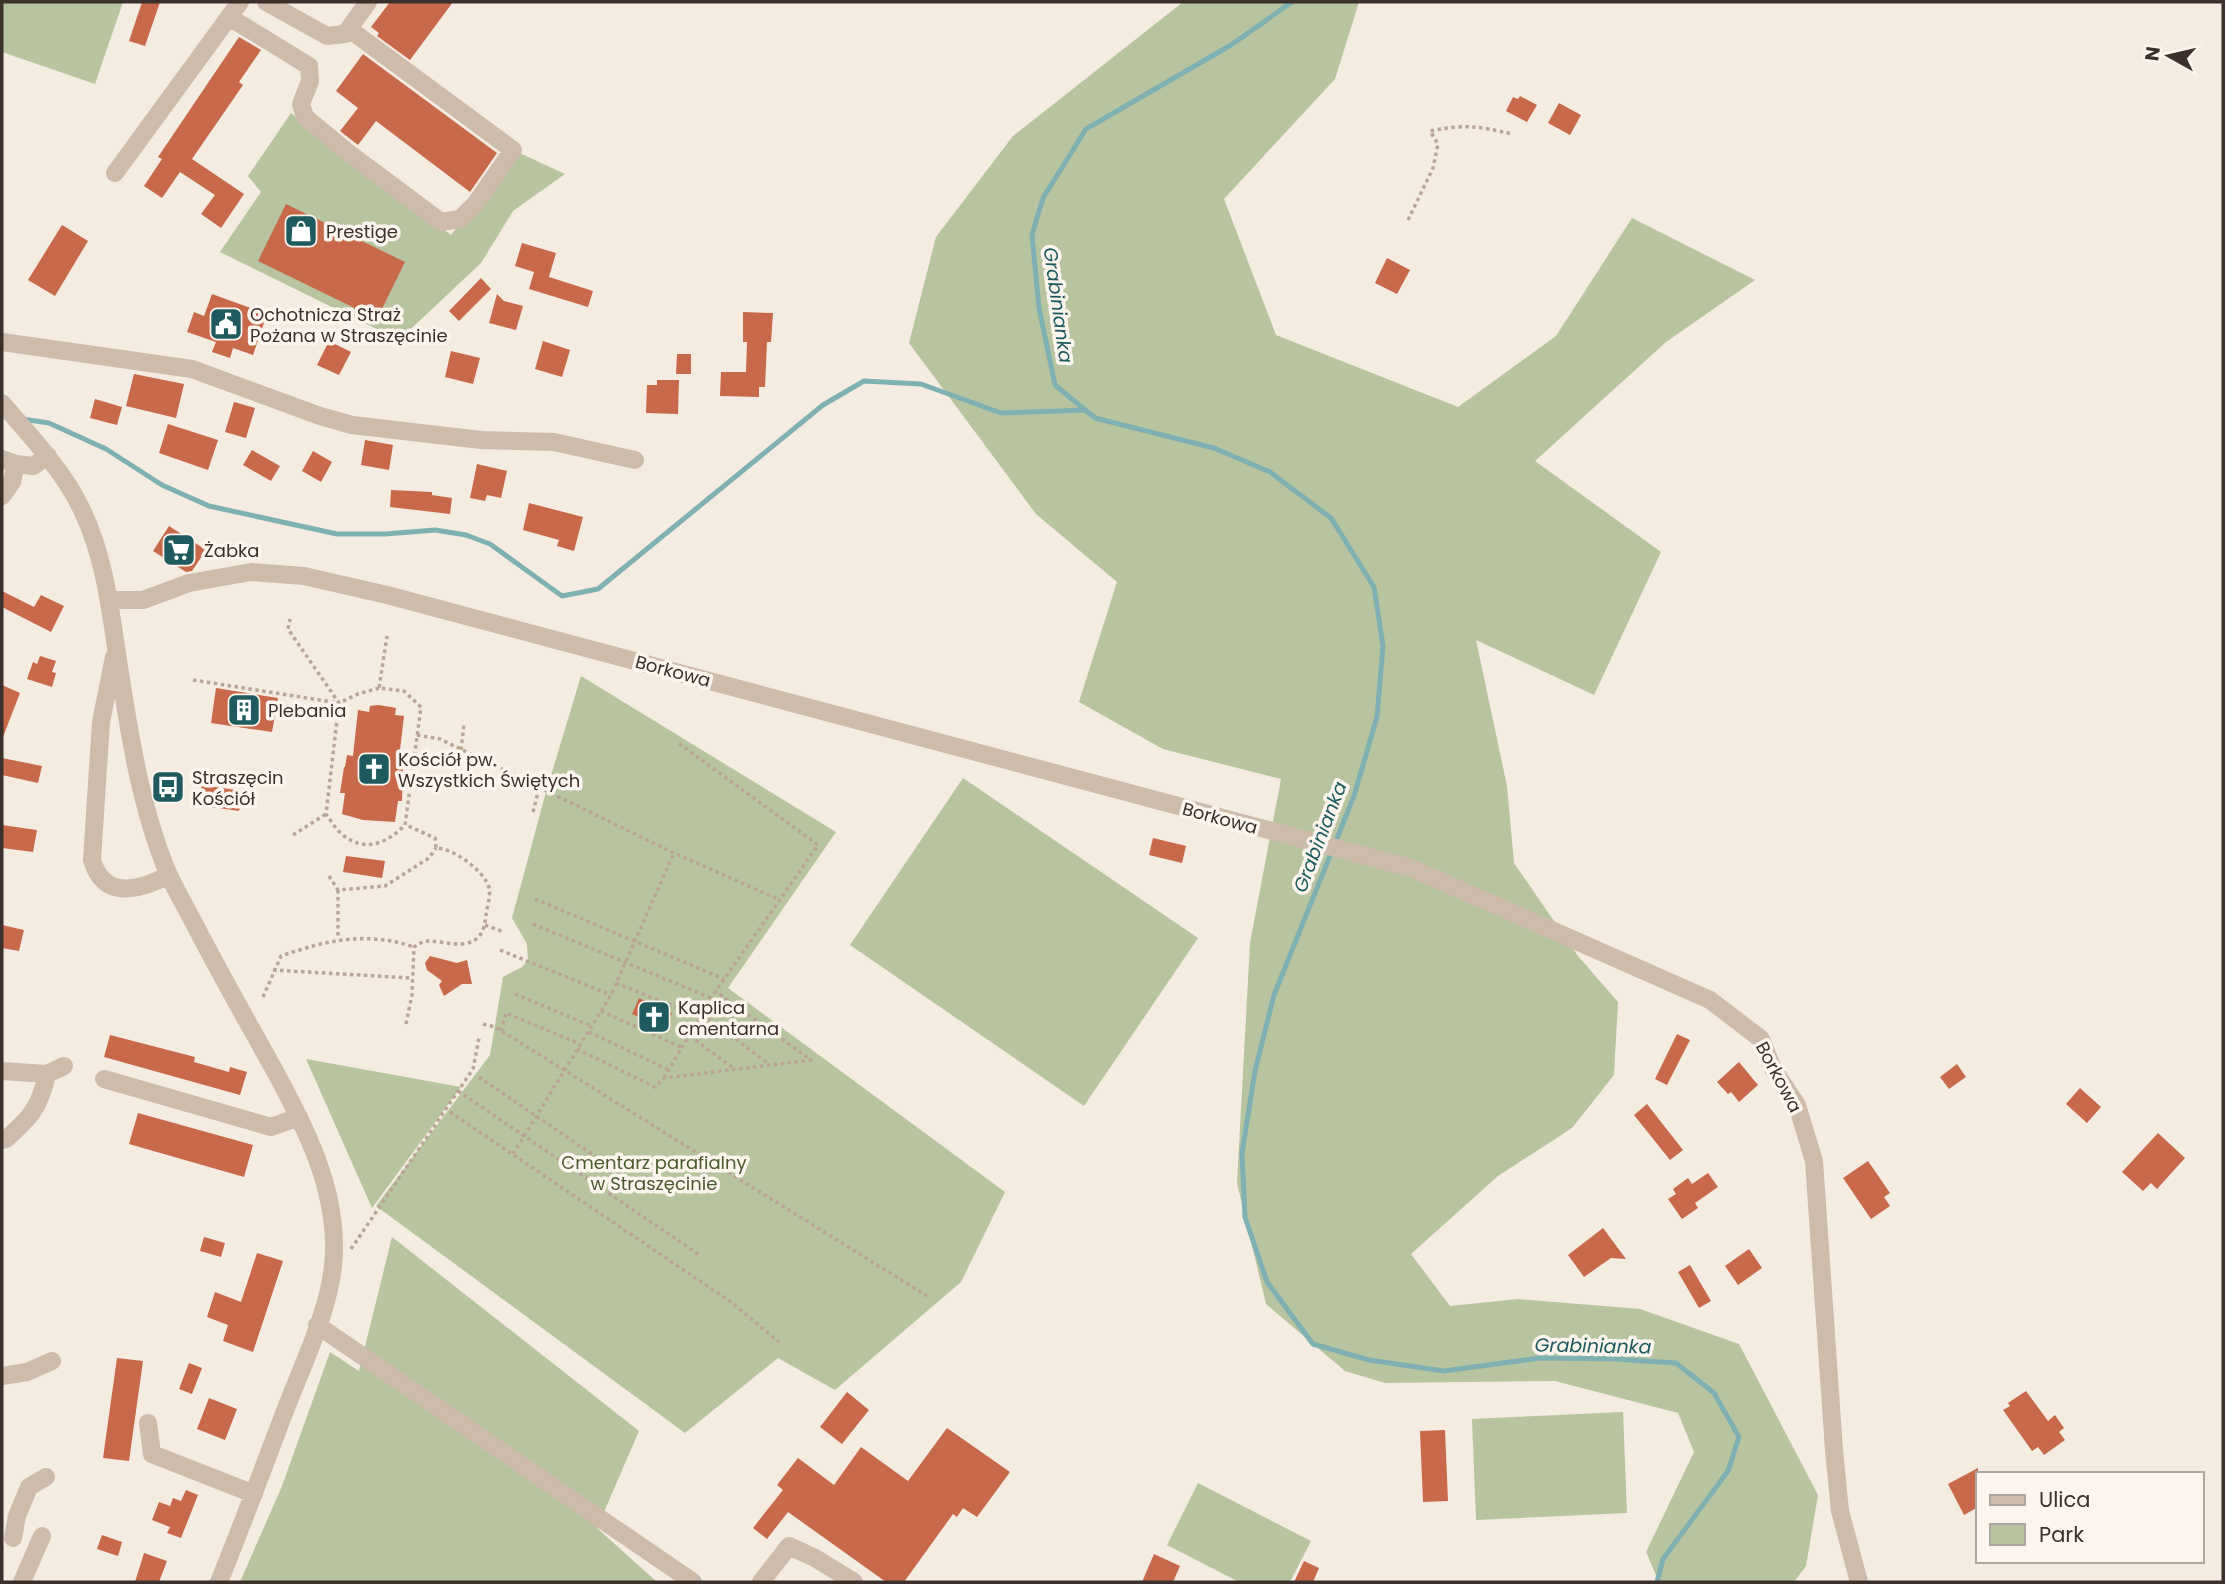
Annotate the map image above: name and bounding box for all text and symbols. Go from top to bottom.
north arrow [2134,21,2204,91]
text: N [2138,45,2167,63]
shop icon: Prestige [282,212,320,250]
place label: Prestige [326,219,398,244]
water label: Grabinianka [1037,245,1080,365]
place label: Ochotnicza Straż Pożana w Straszęcinie [250,302,448,348]
public building icon: Ochotnicza Straż Pożana w Straszęcinie [207,305,245,343]
supermarket icon: Żabka [160,531,198,569]
place label: Żabka [204,538,260,563]
street label: Borkowa [633,649,713,693]
building icon: Plebania [225,691,263,729]
place label: Plebania [268,698,346,723]
place label: Kościół pw. Wszystkich Świętych [398,747,580,793]
church icon: Kościół pw. Wszystkich Świętych [355,750,393,788]
place label: Straszęcin Kościół [192,765,284,811]
bus stop icon: Straszęcin Kościół [149,768,187,806]
water label: Grabinianka [1286,778,1354,896]
street label: Borkowa [1180,796,1260,840]
place label: Kaplica cmentarna [678,995,779,1041]
church icon: Kaplica cmentarna [635,998,673,1036]
street label: Borkowa [1750,1037,1808,1117]
park label: Cmentarz parafialny w Straszęcinie [561,1150,747,1196]
water label: Grabinianka [1534,1331,1652,1361]
legend [1976,1472,2204,1563]
text: Ulica [2039,1485,2090,1514]
text: Park [2039,1520,2084,1549]

